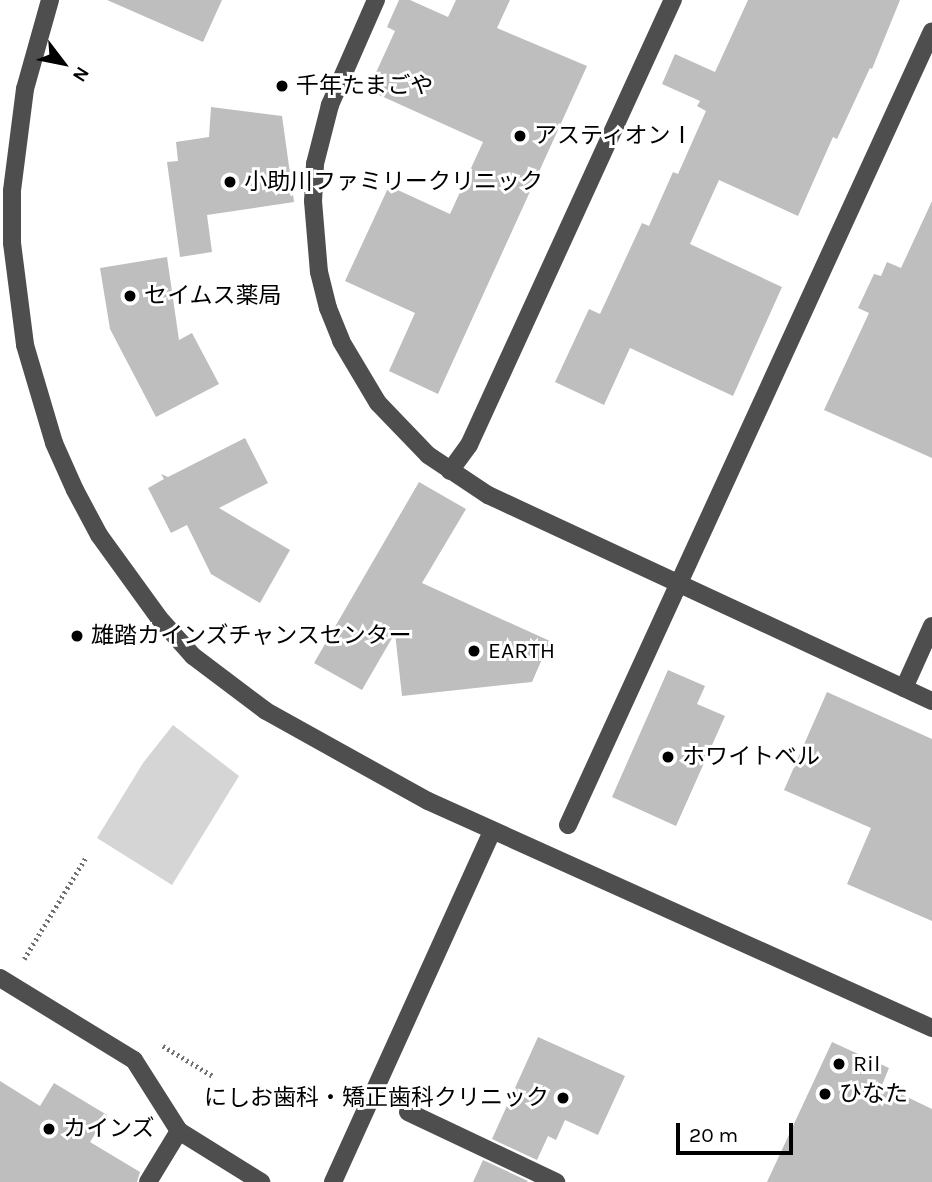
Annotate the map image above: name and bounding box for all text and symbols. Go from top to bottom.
north arrow [28,28,98,98]
text: N [68,63,94,86]
place label: 千年たまごや [296,72,434,100]
marker: 千年たまごや [274,78,290,94]
place label: アスティオンⅠ [534,122,695,150]
marker: アスティオンⅠ [512,128,528,144]
place label: 小助川ファミリークリニック [244,168,543,196]
marker: 小助川ファミリークリニック [222,174,238,190]
place label: セイムス薬局 [144,282,282,310]
marker: セイムス薬局 [122,288,138,304]
place label: 雄踏カインズチャンスセンター [91,622,413,650]
marker: 雄踏カインズチャンスセンター [69,628,85,644]
place label: EARTH [488,637,555,665]
marker: EARTH [466,643,482,659]
place label: ホワイトベル [682,743,820,771]
marker: ホワイトベル [660,749,676,765]
place label: Ril [853,1050,880,1078]
marker: Ril [831,1056,847,1072]
place label: ひなた [839,1080,908,1108]
place label: にしお歯科・矯正歯科クリニック [204,1084,549,1112]
marker: ひなた [817,1086,833,1102]
marker: にしお歯科・矯正歯科クリニック [555,1090,571,1106]
scale bar [680,1108,797,1152]
place label: カインズ [63,1115,155,1143]
marker: カインズ [41,1121,57,1137]
text: 20 m [689,1123,738,1147]

